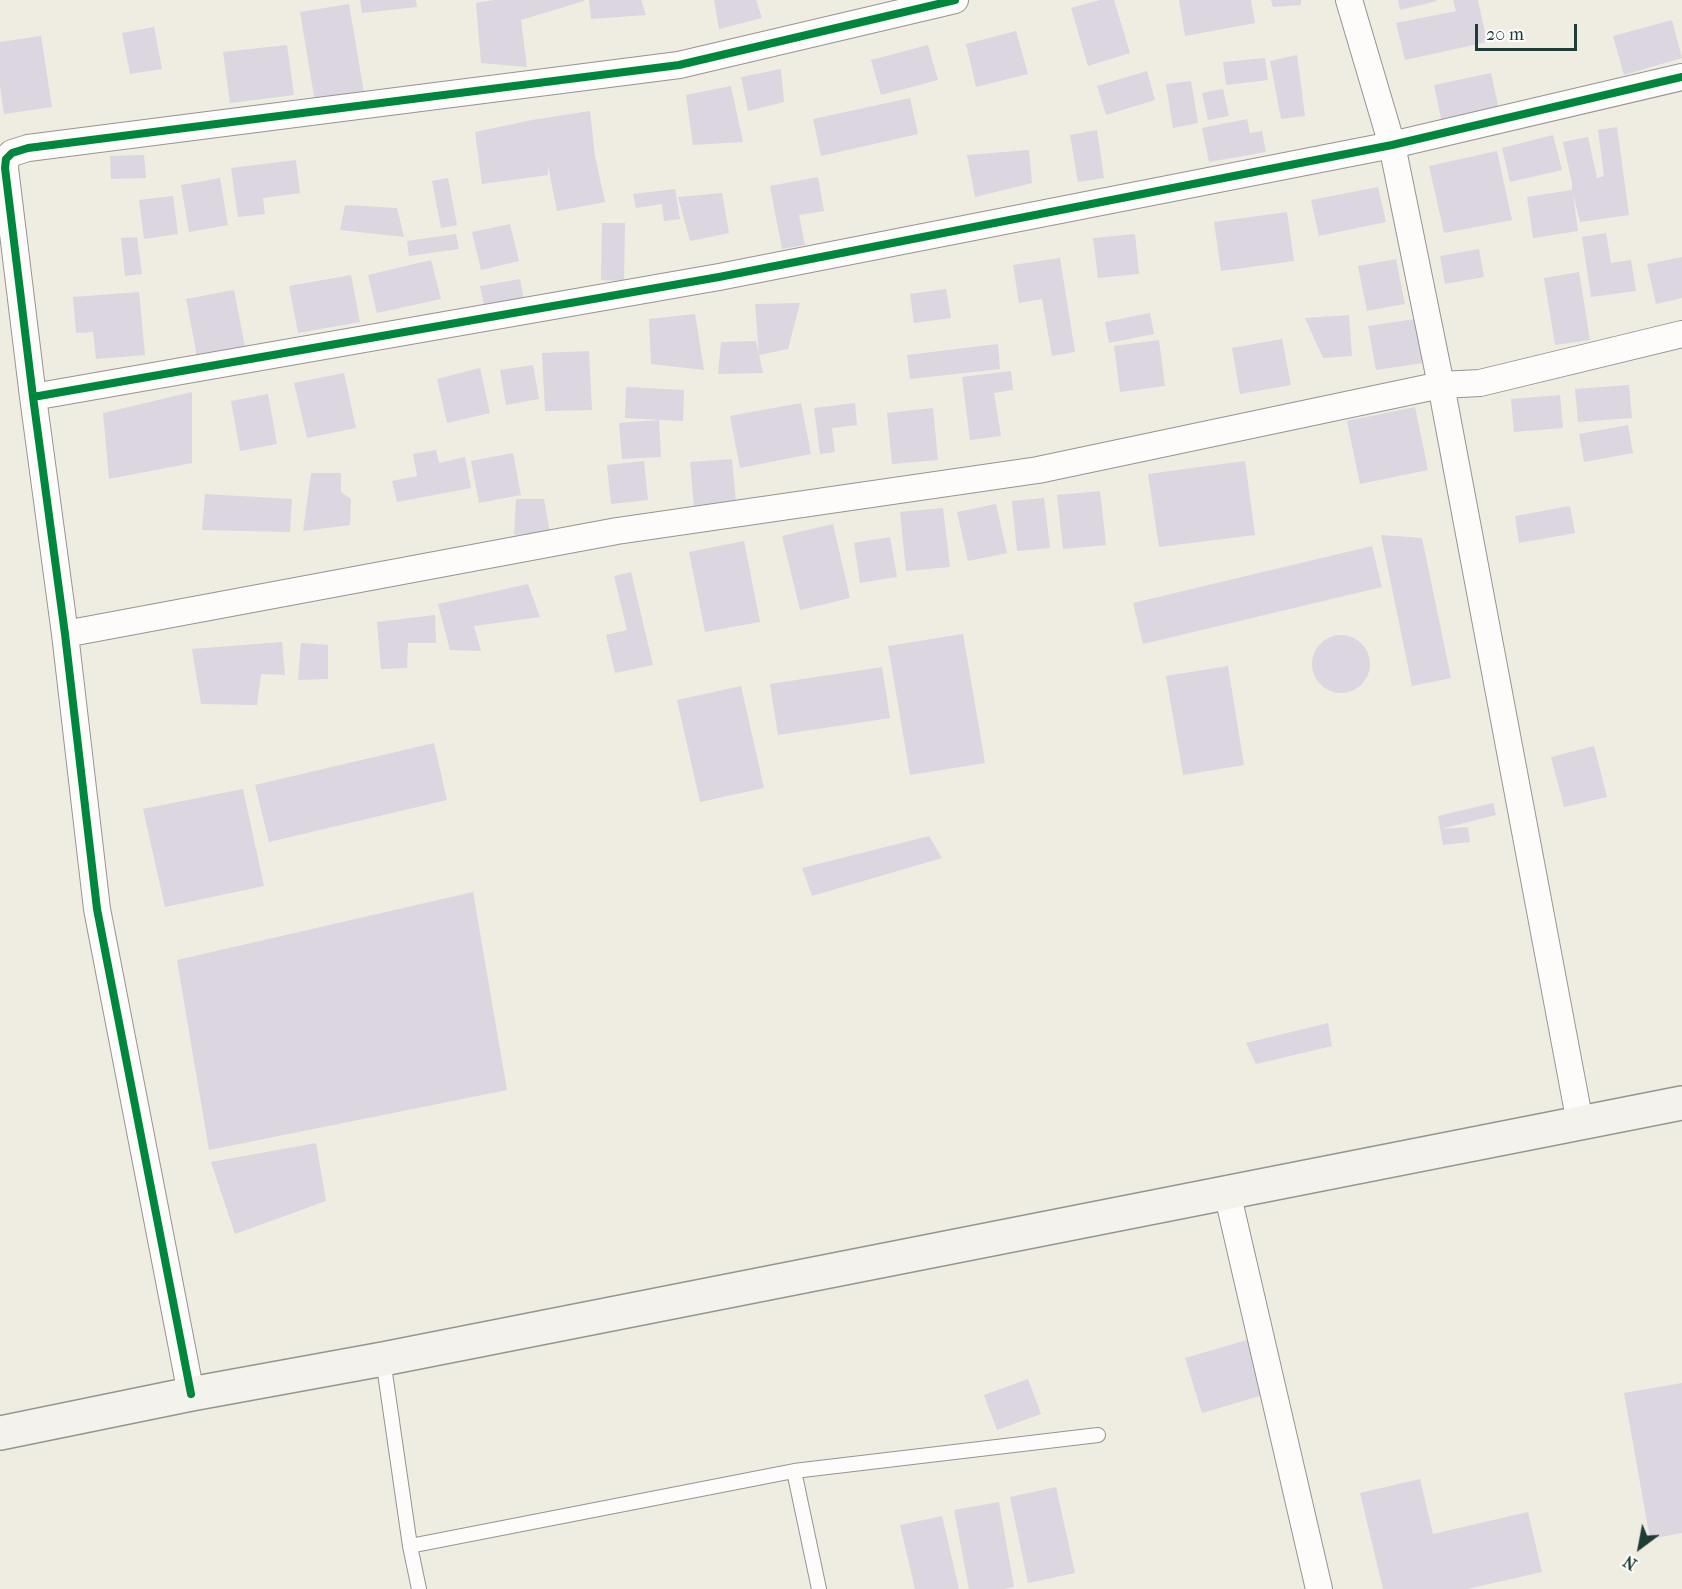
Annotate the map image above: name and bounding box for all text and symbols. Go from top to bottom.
scale bar [1478,12,1580,50]
text: 20 m [1486,24,1524,45]
north arrow [1610,1517,1670,1577]
text: N [1620,1551,1640,1574]

